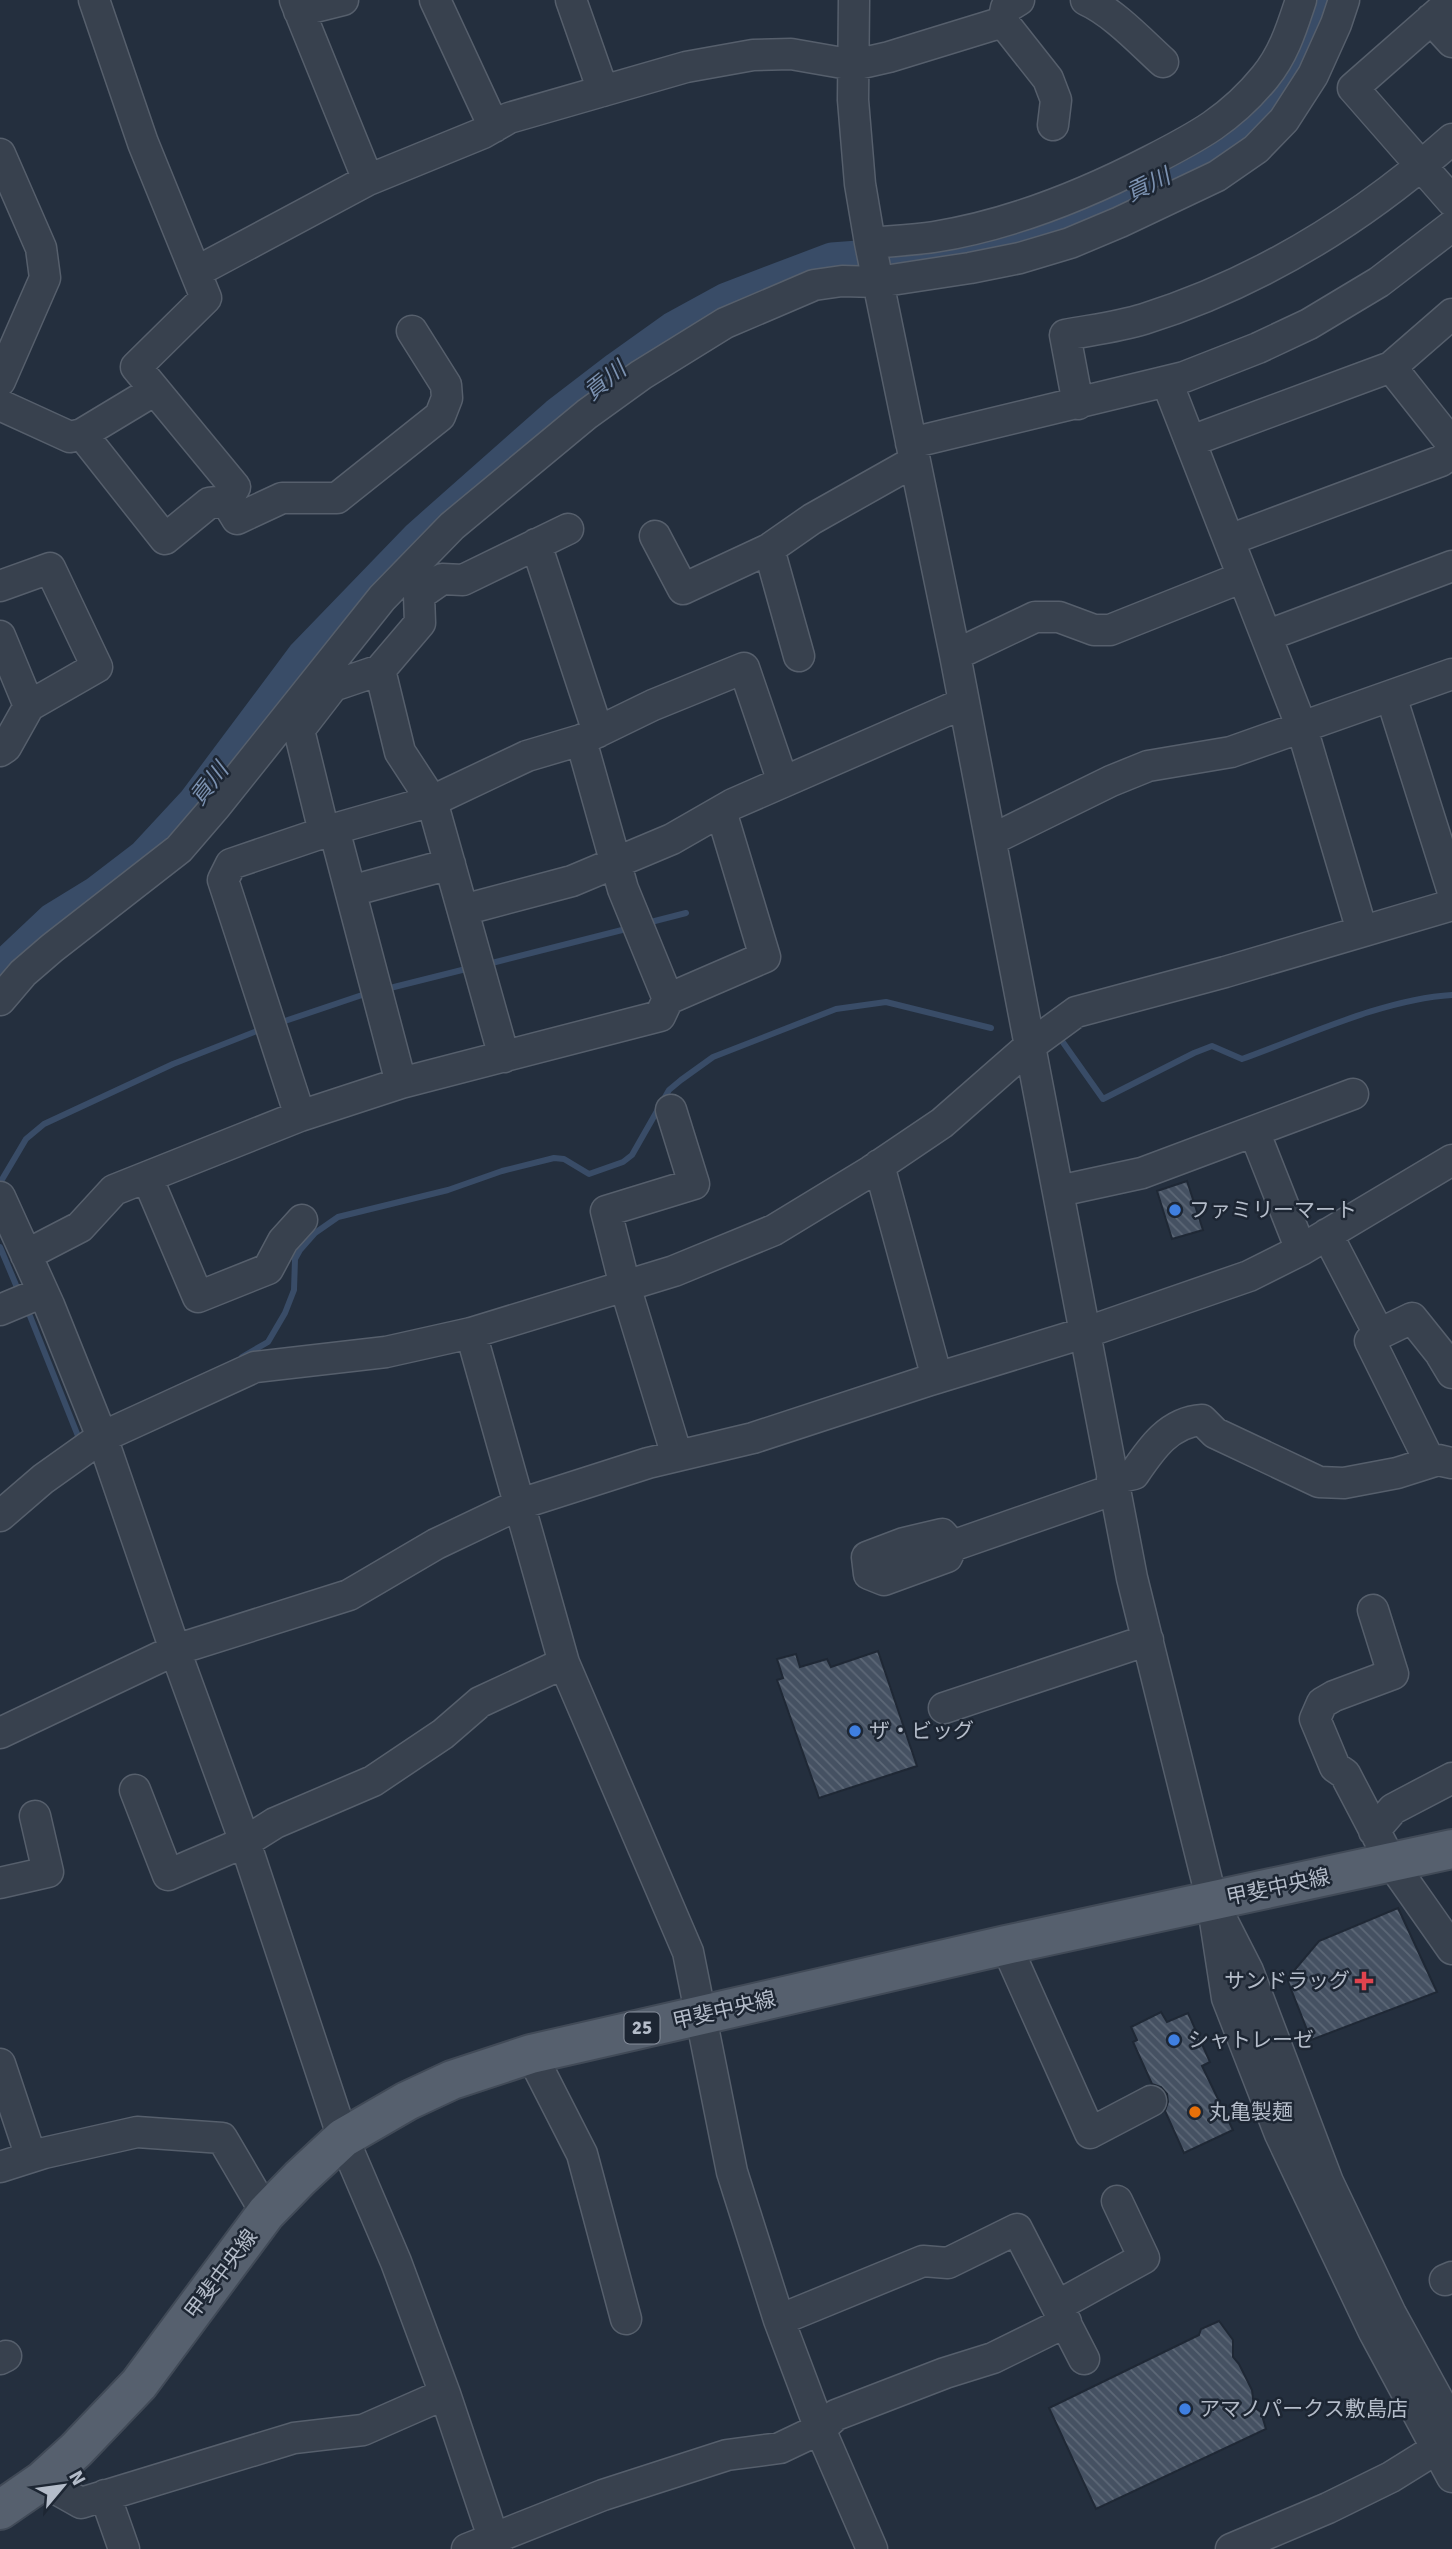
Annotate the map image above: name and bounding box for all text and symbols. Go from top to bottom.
water label: 貢川 [1121,161,1178,208]
water label: 貢川 [578,353,634,407]
water label: 貢川 [183,755,236,811]
place label: ファミリーマート [1189,1197,1357,1223]
marker: ファミリーマート [1167,1202,1183,1218]
place label: ザ・ビッグ [869,1718,974,1744]
marker: ザ・ビッグ [847,1723,863,1739]
street label: 甲斐中央線 [1224,1863,1332,1911]
place label: サンドラッグ [1224,1968,1350,1994]
marker: サンドラッグ [1356,1973,1372,1989]
street label: 甲斐中央線 [670,1986,778,2034]
road number: 25 [624,2012,660,2044]
place label: シャトレーゼ [1188,2027,1314,2053]
marker: シャトレーゼ [1166,2032,1182,2048]
place label: 丸亀製麺 [1209,2099,1293,2125]
marker: 丸亀製麺 [1187,2104,1203,2120]
street label: 甲斐中央線 [179,2224,263,2324]
place label: アマノパークス敷島店 [1199,2396,1408,2422]
marker: アマノパークス敷島店 [1177,2401,1193,2417]
north arrow [28,2451,98,2521]
text: N [63,2467,91,2490]

